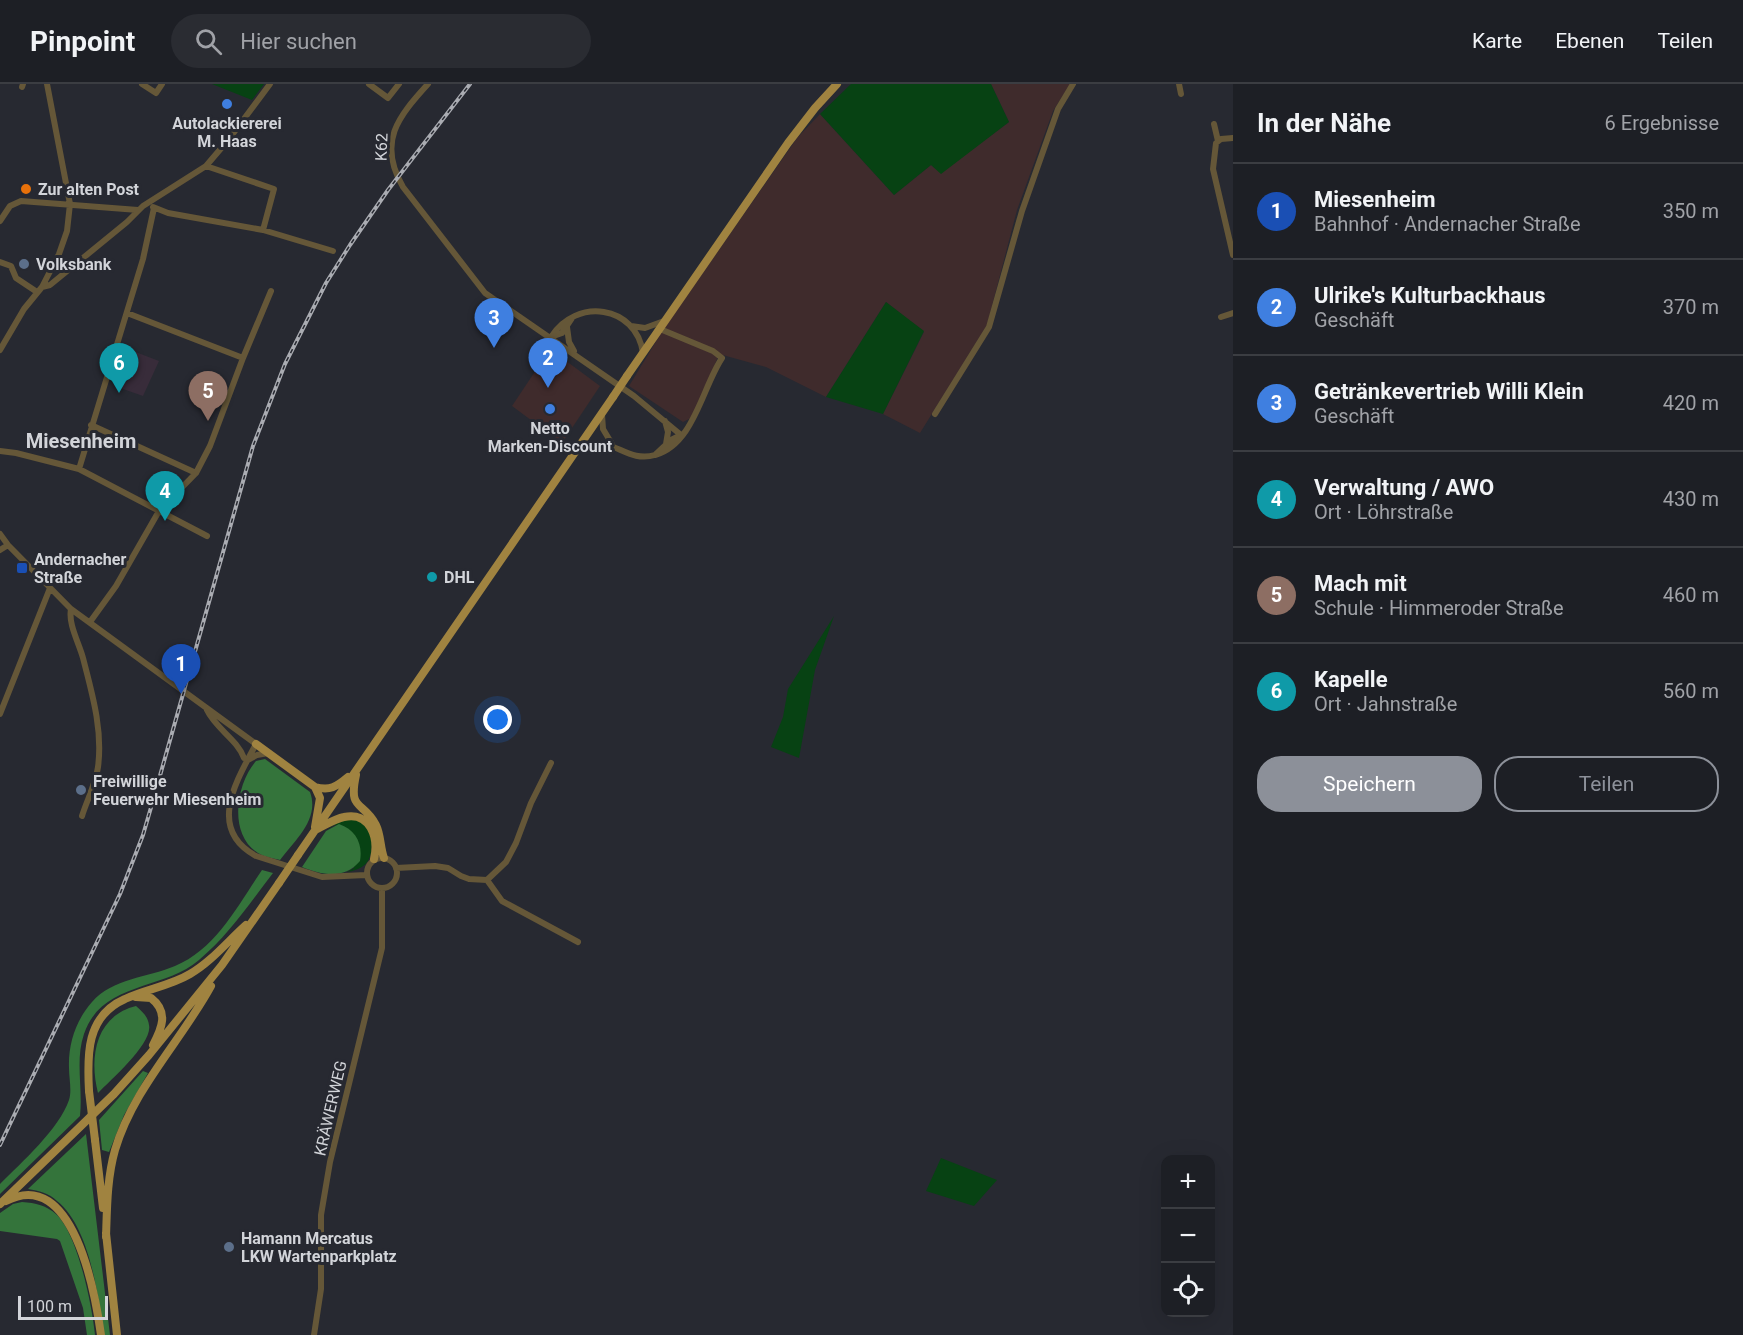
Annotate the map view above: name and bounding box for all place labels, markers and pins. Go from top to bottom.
marker: Autolackiererei M. Haas [220,97,234,111]
place label: Autolackiererei M. Haas [172,114,282,151]
place label: Zur alten Post [38,180,140,199]
marker: Zur alten Post [19,182,33,196]
place label: Volksbank [36,255,112,274]
marker: Volksbank [17,257,31,271]
pin: 3 [474,298,514,348]
pin: 2 [528,338,568,388]
pin: 6 [100,344,138,393]
pin: 5 [188,372,228,421]
marker: Netto Marken-Discount [543,402,557,416]
place label: Netto Marken-Discount [488,419,613,456]
pin: 4 [146,472,184,521]
place label: Andernacher Straße [34,550,126,587]
marker: Andernacher Straße [15,561,29,575]
place label: DHL [444,568,475,587]
marker: DHL [425,570,439,584]
pin: 1 [162,644,201,694]
place label: Freiwillige Feuerwehr Miesenheim [93,772,261,809]
marker: Freiwillige Feuerwehr Miesenheim [74,783,88,797]
place label: Hamann Mercatus LKW Wartenparkplatz [241,1229,397,1266]
marker: Hamann Mercatus LKW Wartenparkplatz [222,1240,236,1254]

